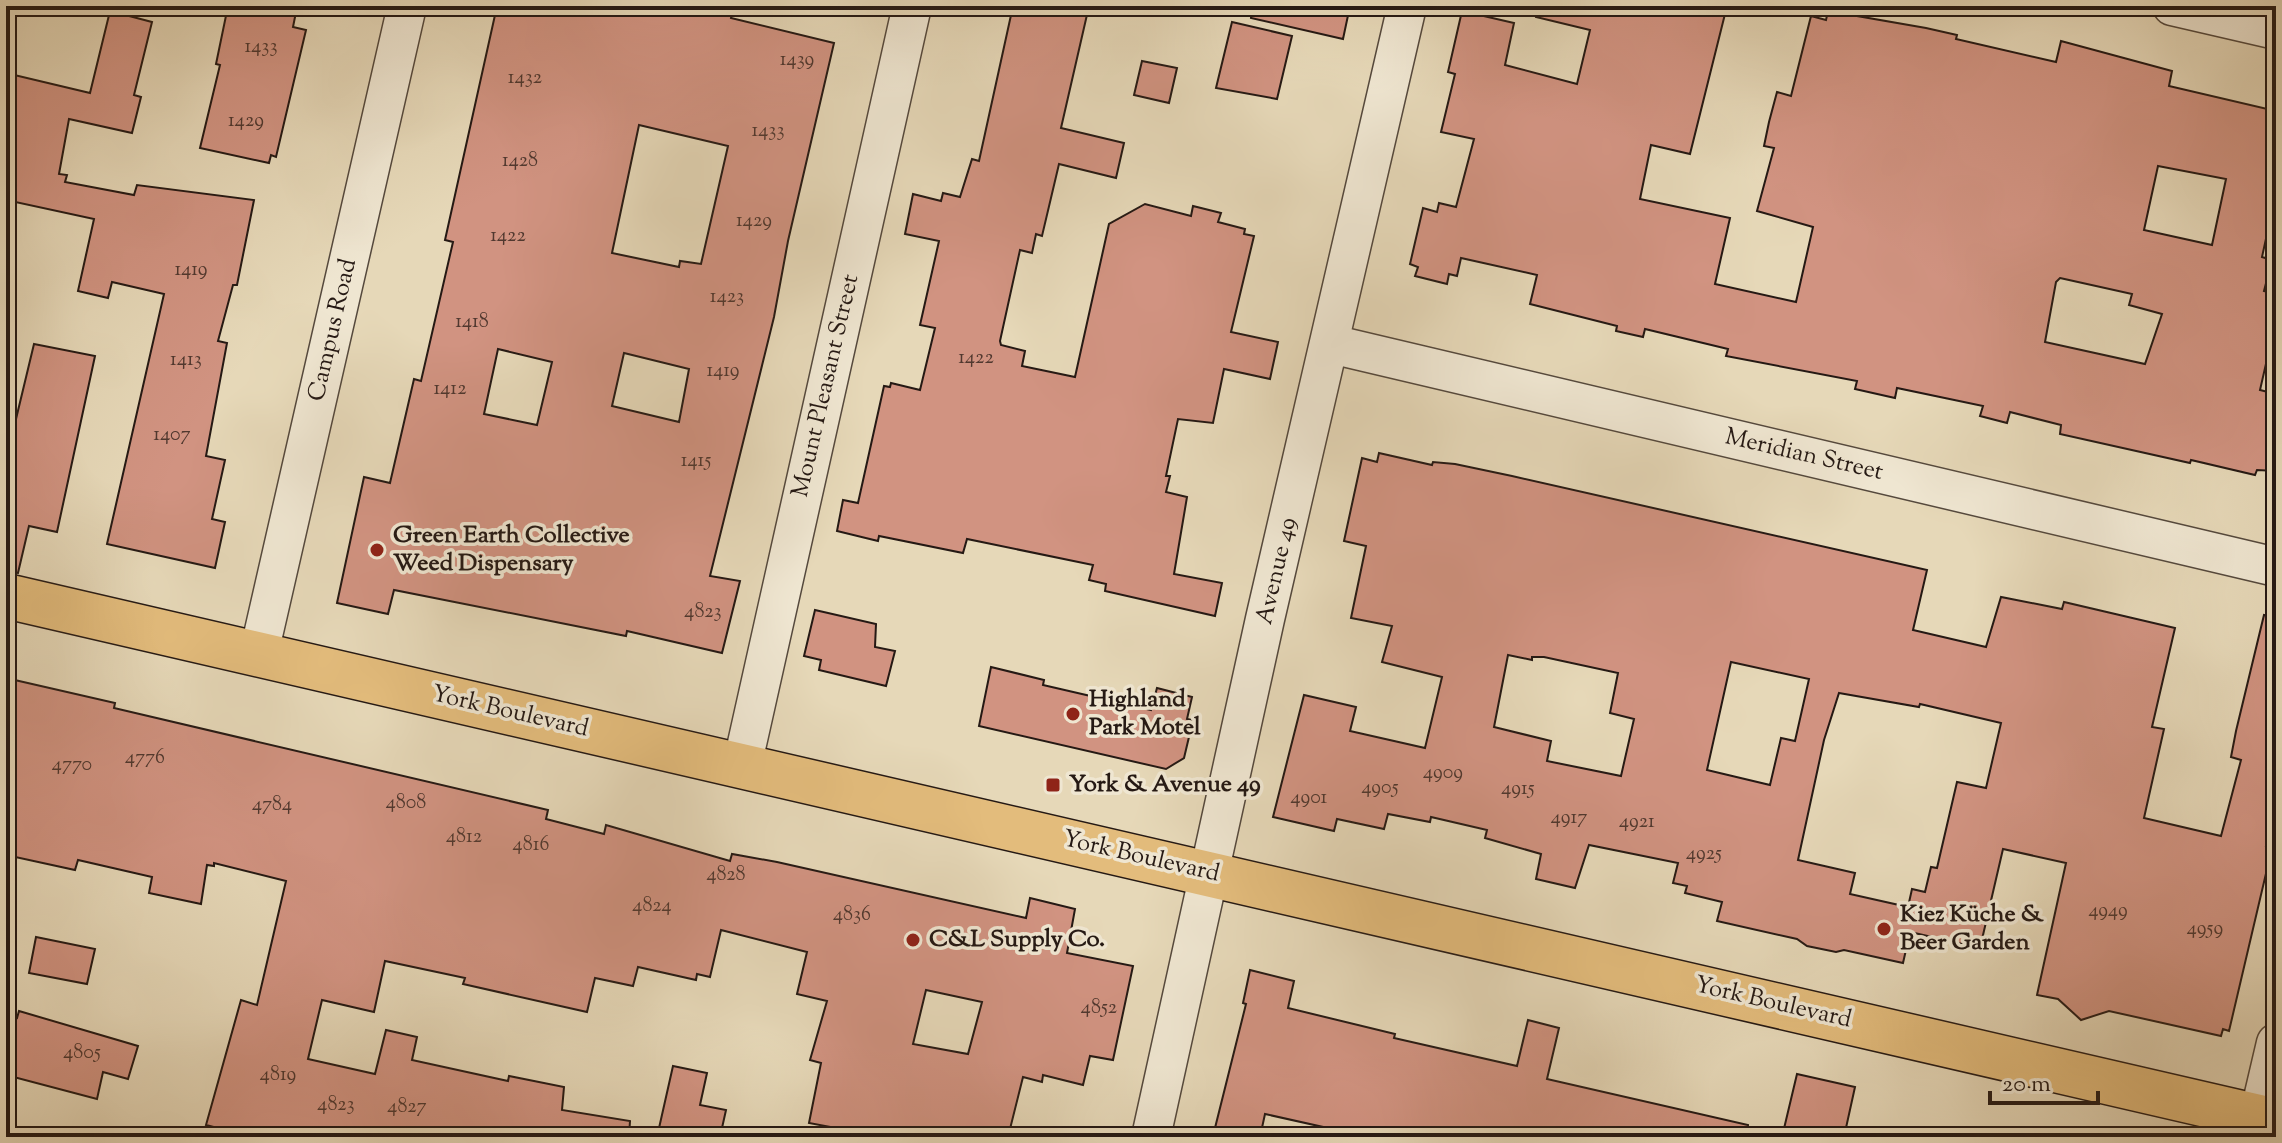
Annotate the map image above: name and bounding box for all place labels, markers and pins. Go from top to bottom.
place label: Green Earth Collective Weed Dispensary [393,519,630,581]
marker: Green Earth Collective Weed Dispensary [368,541,386,559]
place label: Highland Park Motel [1089,683,1201,745]
marker: Highland Park Motel [1064,705,1082,723]
place label: York & Avenue 49 [1069,768,1261,802]
marker: York & Avenue 49 [1044,776,1062,794]
place label: Kiez Küche & Beer Garden [1900,898,2045,960]
marker: Kiez Küche & Beer Garden [1875,920,1893,938]
place label: C&L Supply Co. [929,923,1105,957]
marker: C&L Supply Co. [904,931,922,949]

